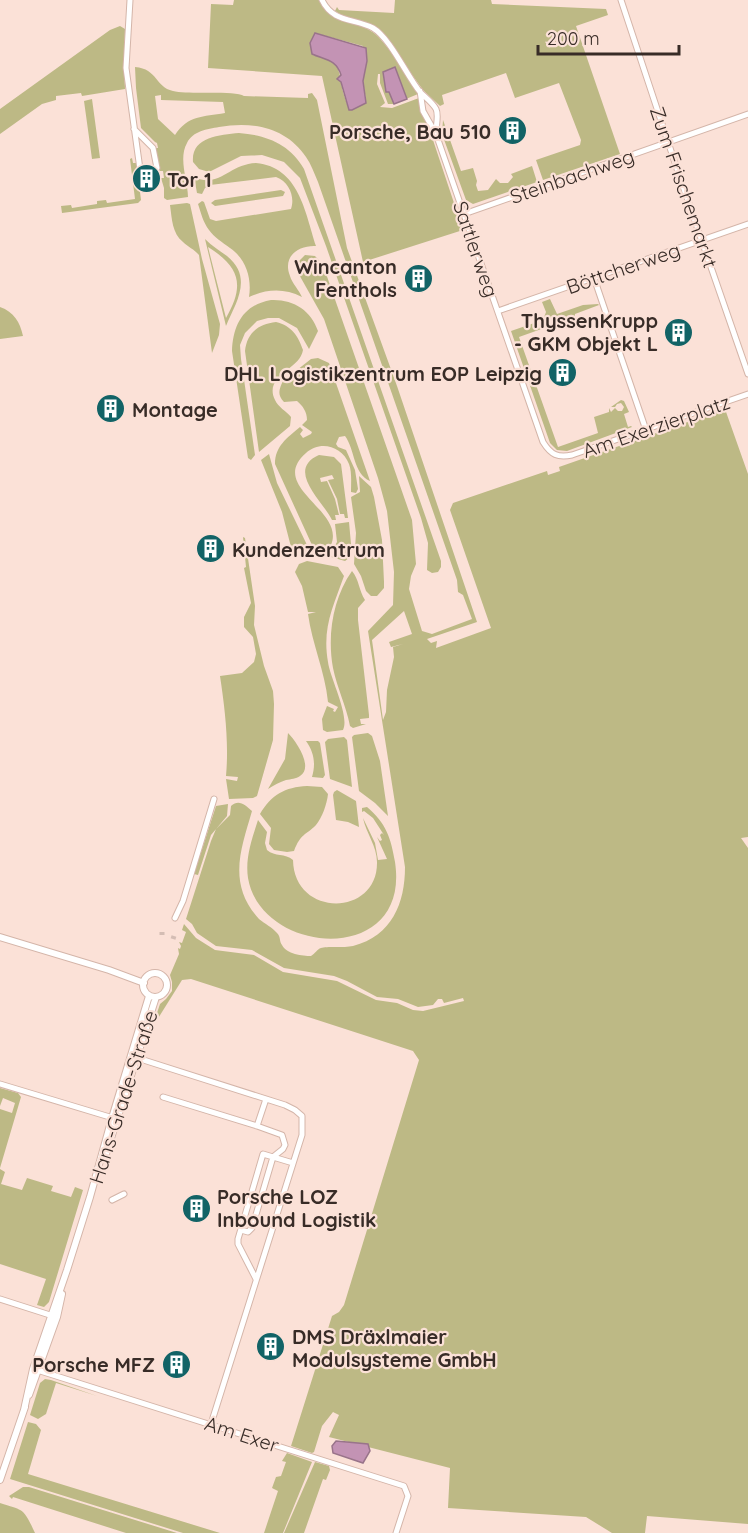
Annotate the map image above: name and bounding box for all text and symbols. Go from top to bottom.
scale bar [538,18,679,56]
text: 200 m [547,27,600,50]
street label: Zum Frischemarkt [645,103,723,271]
building icon: Porsche, Bau 510 [496,115,528,147]
place label: Porsche, Bau 510 [329,119,491,144]
street label: Steinbachweg [507,143,637,209]
building icon: Tor 1 [130,163,162,195]
place label: Tor 1 [167,167,212,192]
street label: Sattlerweg [448,198,504,300]
street label: Böttcherweg [563,237,683,299]
place label: Wincanton Fenthols [294,254,397,302]
building icon: Wincanton Fenthols [402,262,434,294]
place label: ThyssenKrupp - GKM Objekt L [514,308,658,356]
building icon: ThyssenKrupp - GKM Objekt L [663,316,695,348]
building icon: DHL Logistikzentrum EOP Leipzig [547,357,579,389]
place label: DHL Logistikzentrum EOP Leipzig [224,361,542,386]
street label: Am Exerzierplatz [579,389,733,463]
building icon: Montage [95,393,127,425]
place label: Montage [132,397,218,422]
building icon: Kundenzentrum [195,533,227,565]
place label: Kundenzentrum [232,537,385,562]
street label: Hans-Grade-Straße [83,1007,163,1187]
place label: Porsche LOZ Inbound Logistik [217,1184,376,1232]
building icon: Porsche LOZ Inbound Logistik [180,1192,212,1224]
place label: DMS Dräxlmaier Modulsysteme GmbH [292,1324,497,1372]
building icon: DMS Dräxlmaier Modulsysteme GmbH [255,1331,287,1363]
building icon: Porsche MFZ [160,1348,192,1380]
place label: Porsche MFZ [32,1352,155,1377]
street label: Am Exer [202,1410,282,1458]

